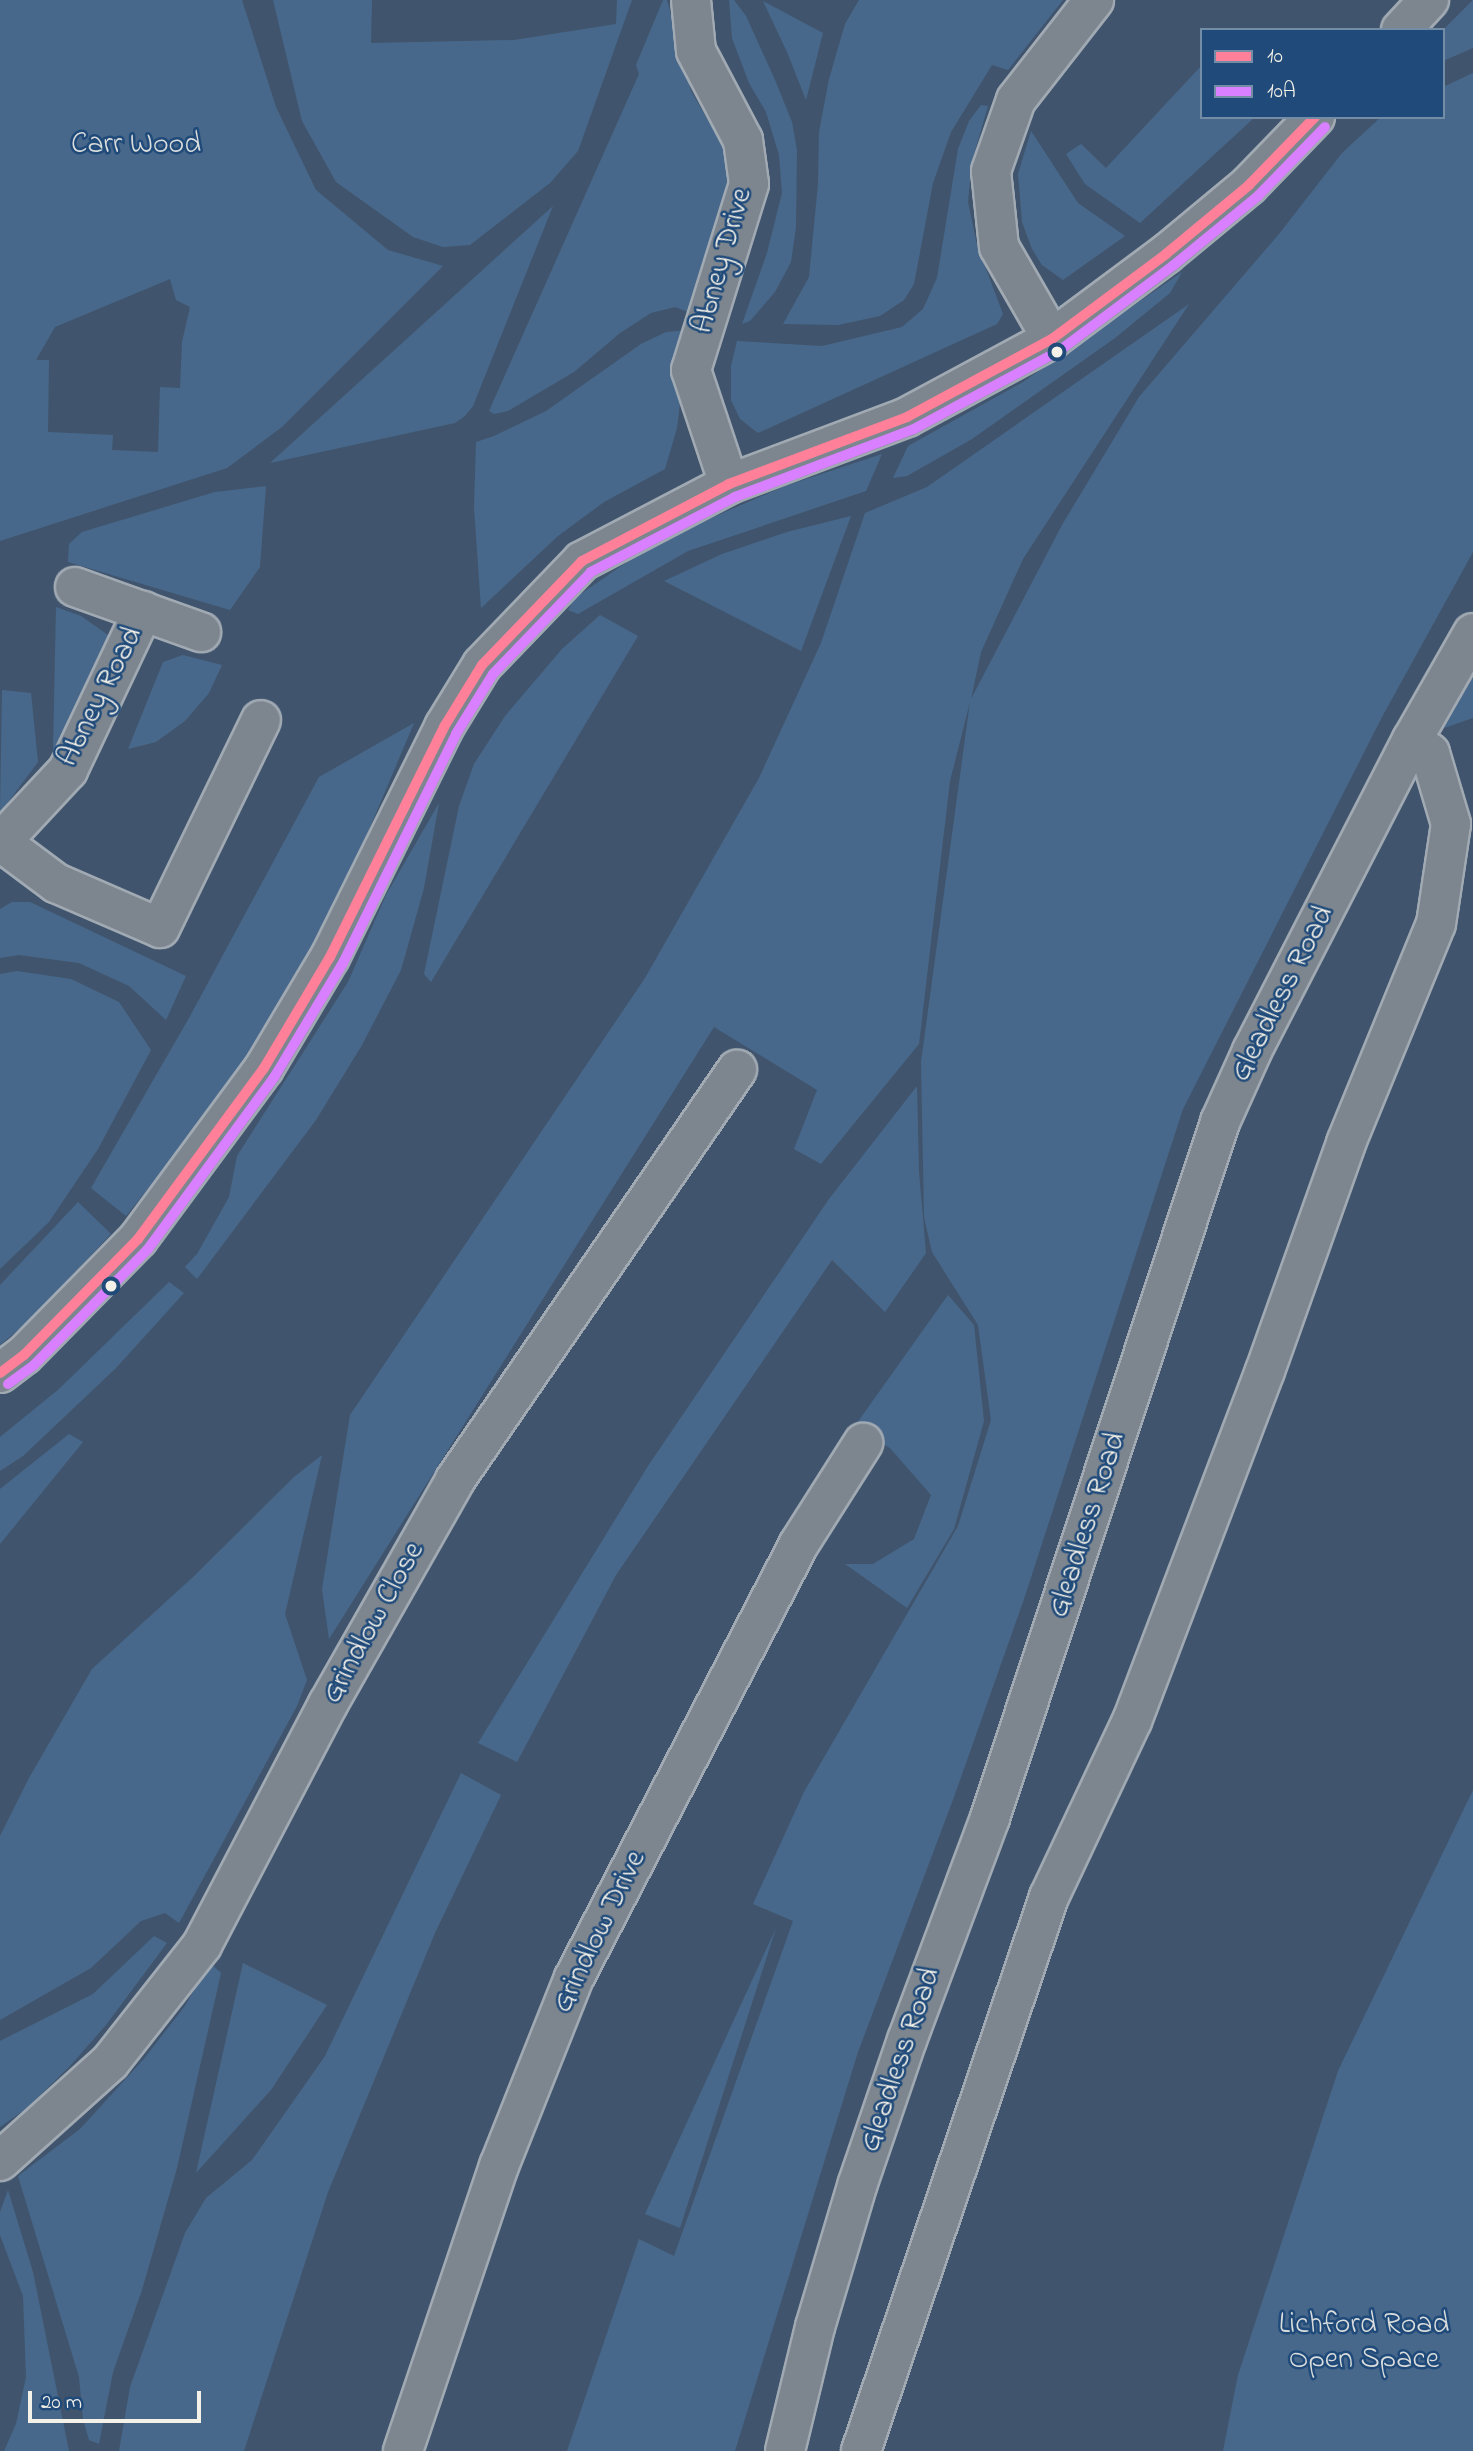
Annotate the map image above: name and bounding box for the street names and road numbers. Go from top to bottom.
street label: Abney Drive [685,184,761,338]
street label: Abney Road [50,621,152,773]
street label: Gleadless Road [1223,900,1343,1088]
street label: Gleadless Road [1041,1428,1135,1622]
street label: Grindlow Close [315,1536,433,1710]
street label: Grindlow Drive [545,1845,655,2019]
street label: Gleadless Road [853,1963,949,2157]

